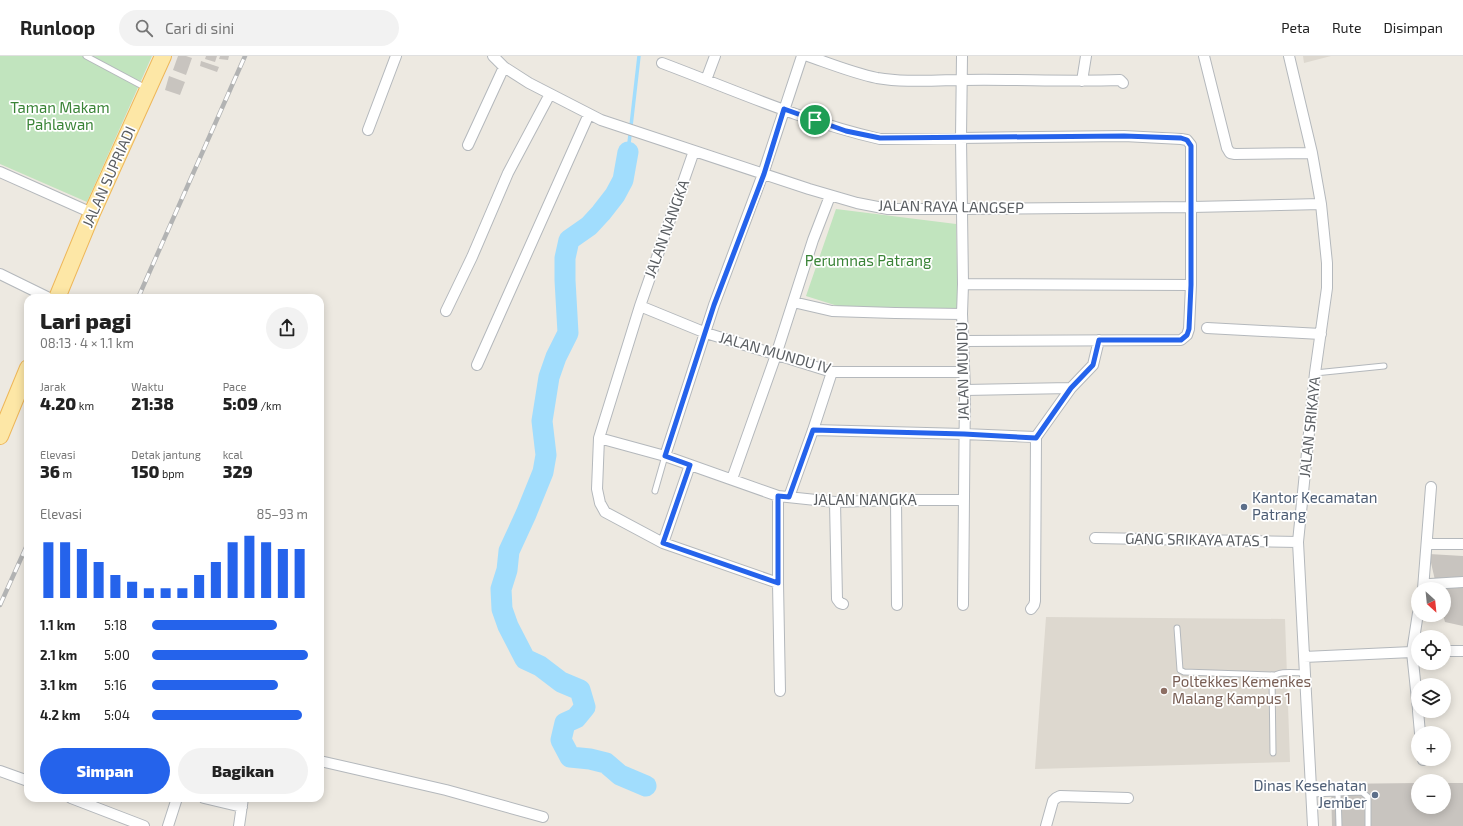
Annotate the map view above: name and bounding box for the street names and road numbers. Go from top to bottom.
street label: JALAN SUPRIADI [78,123,138,230]
street label: JALAN NANGKA [640,176,692,280]
street label: JALAN RAYA LANGSEP [878,196,1024,216]
street label: JALAN MUNDU [952,321,972,421]
street label: JALAN MUNDU IV [717,327,833,377]
street label: JALAN SRIKAYA [1295,375,1323,478]
street label: JALAN NANGKA [813,490,917,508]
street label: GANG SRIKAYA ATAS 1 [1125,529,1269,549]

